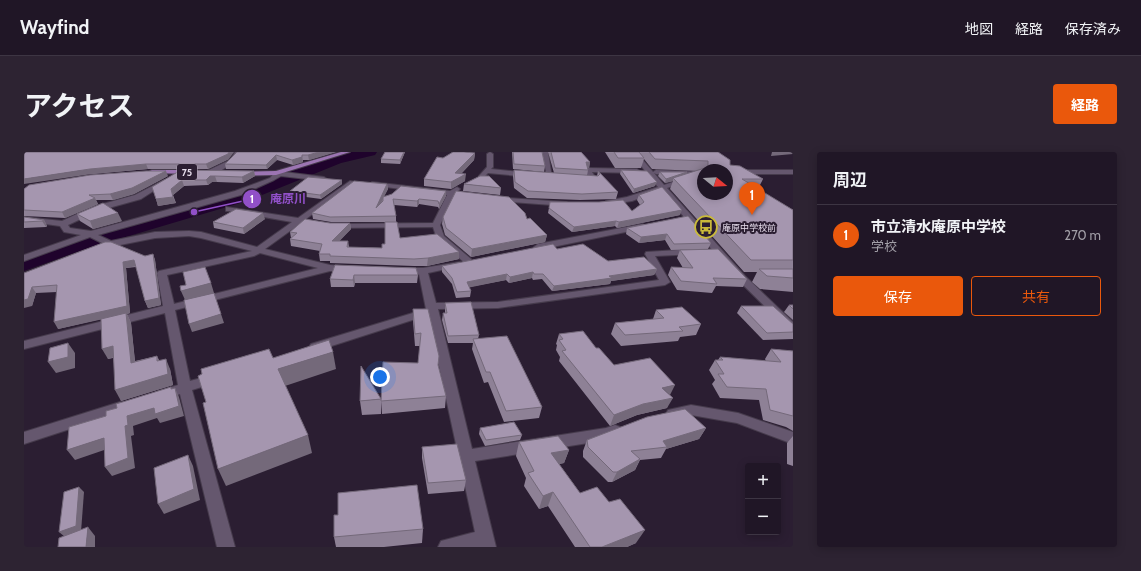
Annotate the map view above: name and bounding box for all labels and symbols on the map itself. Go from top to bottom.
road number: 75 [177,164,197,180]
north arrow [697,164,733,200]
pin: 1 [739,182,765,215]
callout: 庵原川 [242,187,314,211]
text: 1 [250,191,254,206]
text: 庵原川 [270,191,306,206]
bus stop icon: 庵原中学校前 [693,214,719,240]
place label: 庵原中学校前 [722,222,776,233]
your location [370,367,390,387]

